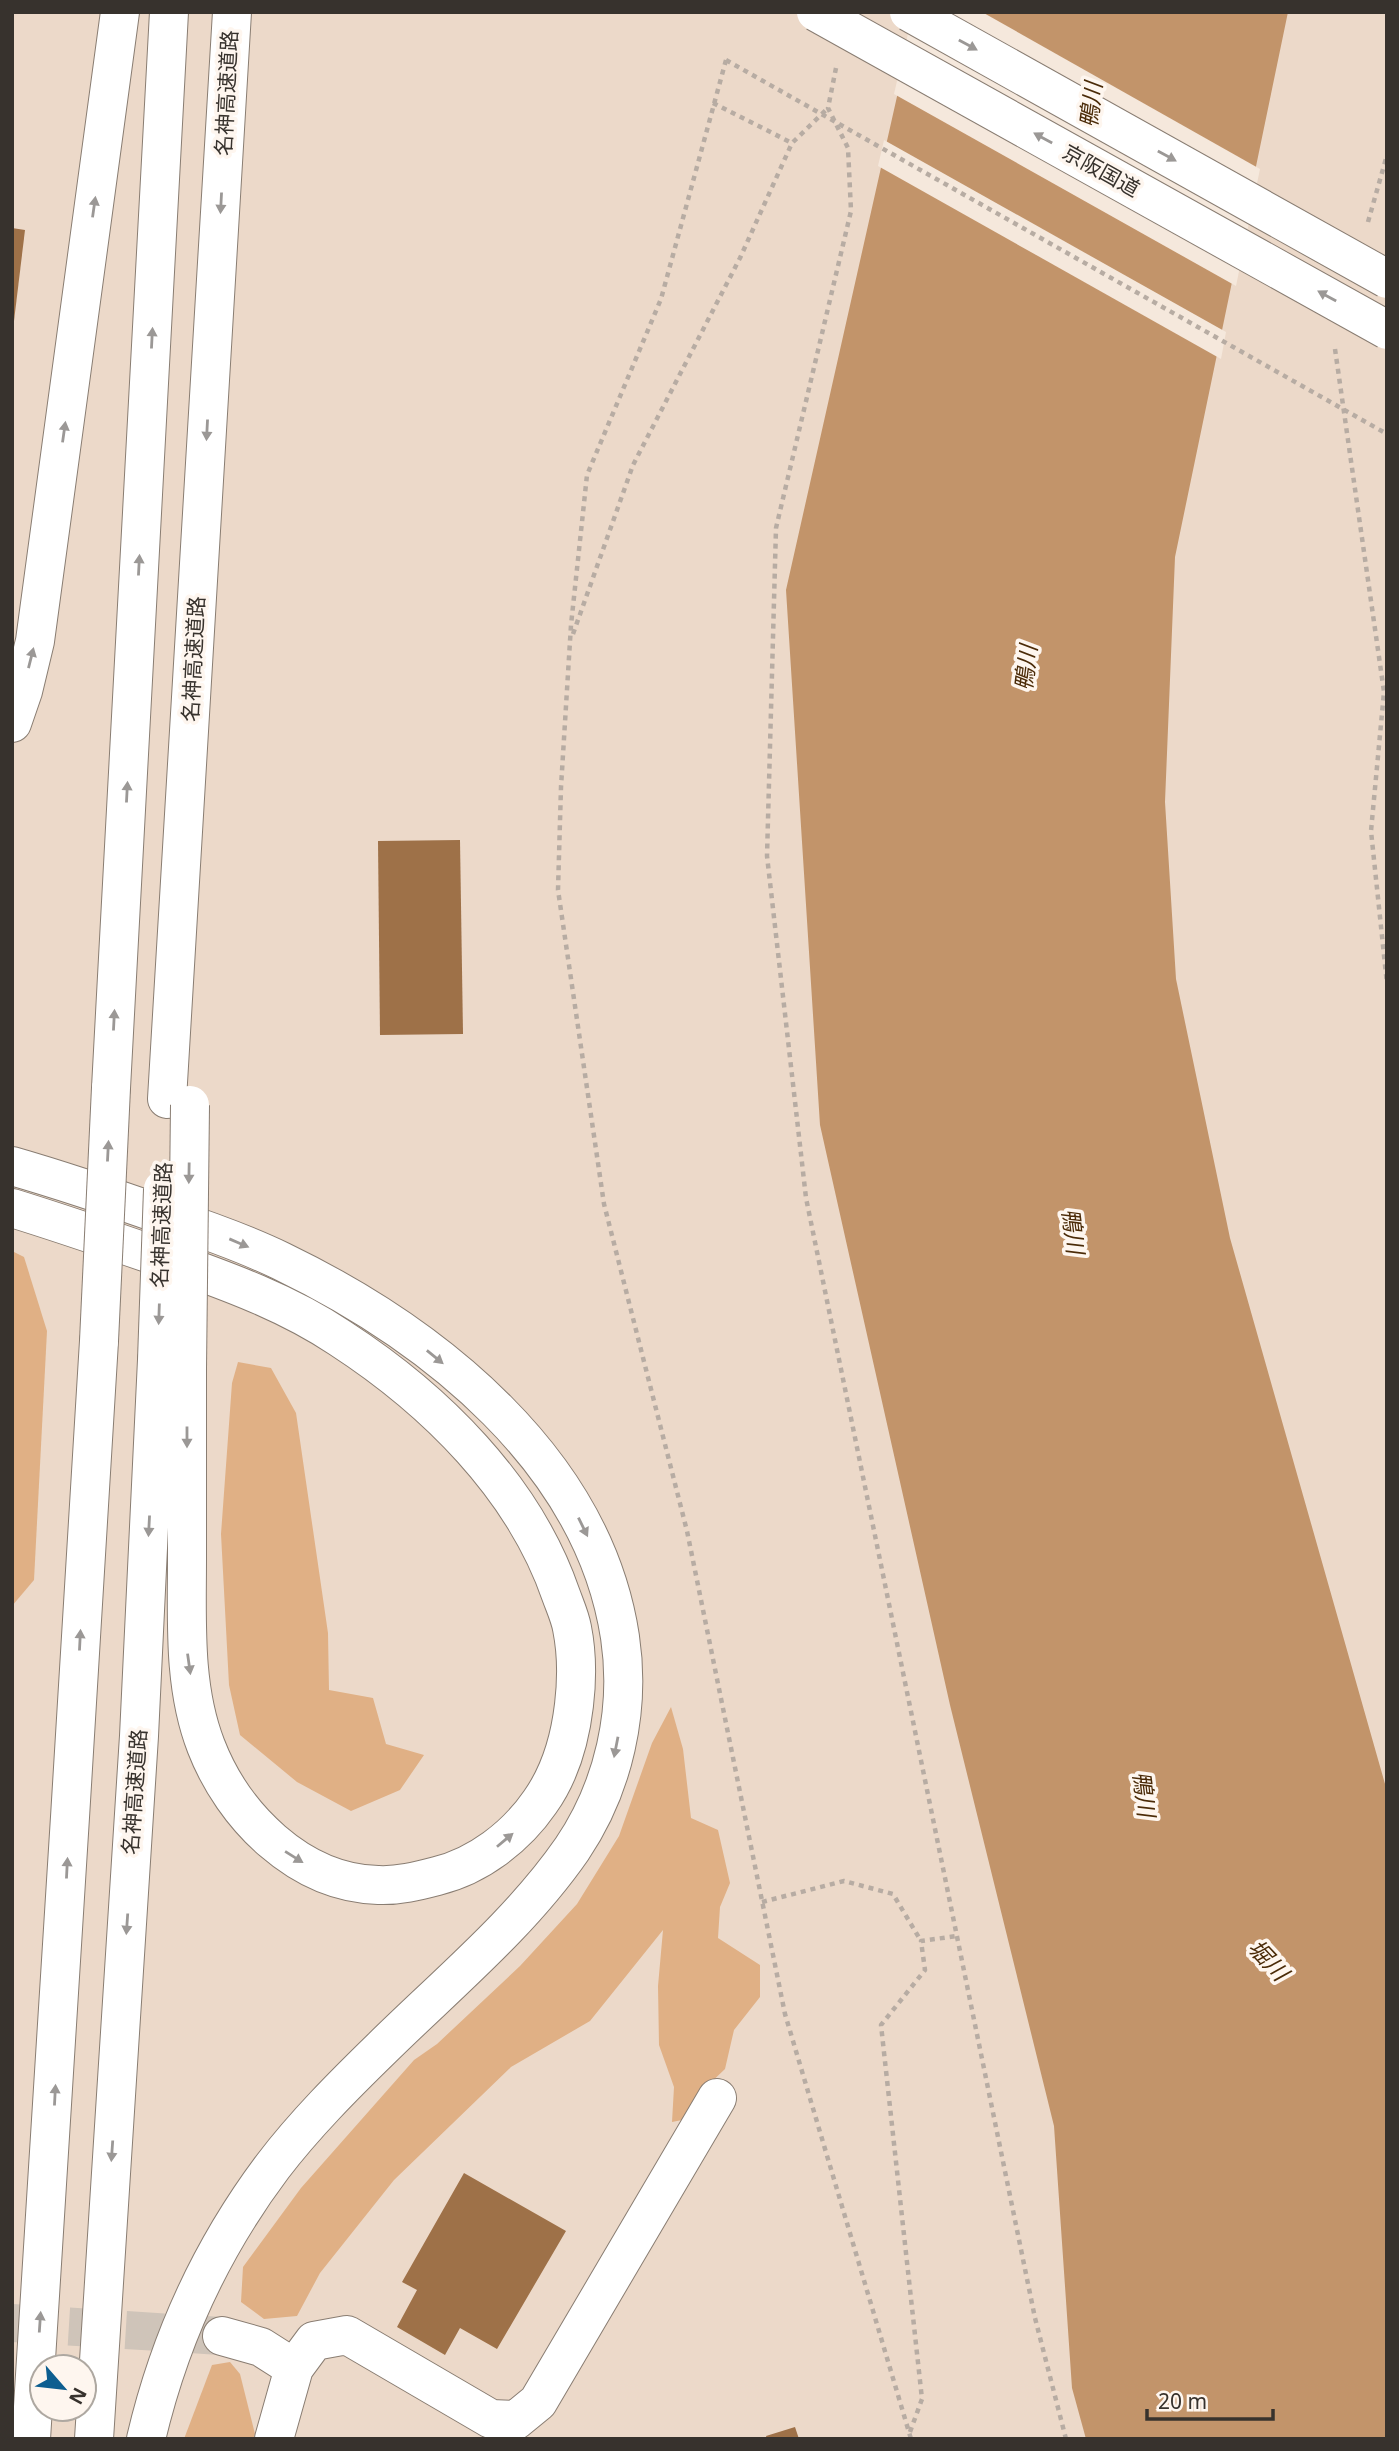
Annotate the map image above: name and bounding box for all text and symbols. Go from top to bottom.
street label: 名神高速道路 [209,29,243,157]
one-way arrow [959,39,979,51]
water label: 鴨川 [1071,77,1109,130]
one-way arrow [1033,132,1052,144]
street label: 京阪国道 [1058,138,1145,203]
one-way arrow [1157,150,1177,162]
one-way arrow [215,192,226,214]
one-way arrow [89,196,100,218]
one-way arrow [1317,290,1337,302]
one-way arrow [146,327,157,349]
one-way arrow [202,419,213,441]
one-way arrow [58,421,69,443]
one-way arrow [134,554,145,576]
street label: 名神高速道路 [176,595,210,723]
water label: 鴨川 [1006,640,1044,693]
one-way arrow [26,647,37,669]
one-way arrow [121,781,132,803]
one-way arrow [109,1008,120,1030]
one-way arrow [102,1140,113,1162]
street label: 名神高速道路 [145,1162,177,1288]
one-way arrow [183,1163,195,1185]
water label: 鴨川 [1055,1206,1093,1259]
one-way arrow [229,1237,249,1249]
one-way arrow [153,1304,164,1326]
one-way arrow [426,1349,443,1364]
one-way arrow [181,1426,193,1448]
one-way arrow [143,1515,154,1537]
one-way arrow [578,1517,589,1537]
one-way arrow [74,1629,85,1651]
one-way arrow [184,1653,195,1675]
street label: 名神高速道路 [116,1728,152,1856]
one-way arrow [610,1736,621,1758]
water label: 鴨川 [1126,1769,1164,1822]
one-way arrow [496,1832,514,1847]
one-way arrow [284,1850,304,1863]
one-way arrow [62,1856,73,1878]
one-way arrow [121,1914,132,1936]
water label: 堀川 [1241,1932,1298,1989]
one-way arrow [50,2084,61,2106]
one-way arrow [106,2141,117,2163]
one-way arrow [35,2311,46,2333]
north arrow [28,2353,98,2423]
scale bar [1147,2378,1273,2422]
text: N [63,2383,93,2409]
text: 20 m [1158,2387,1207,2415]

